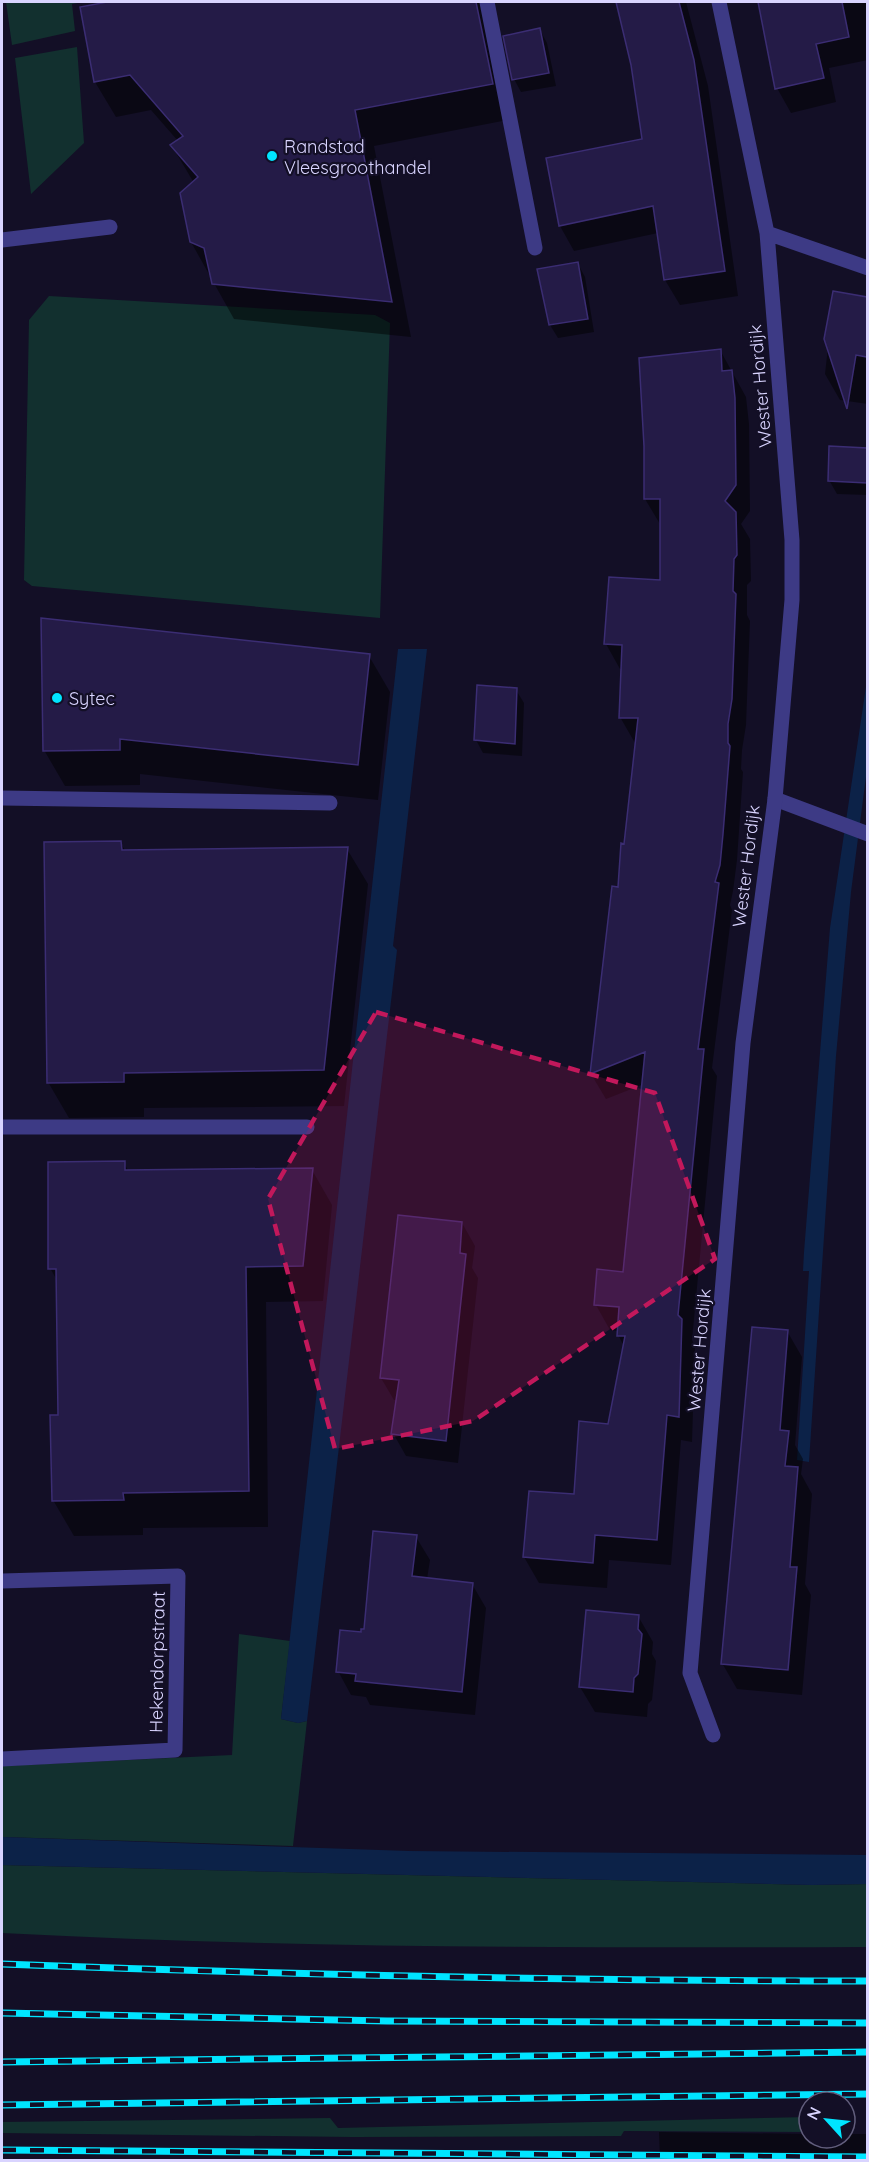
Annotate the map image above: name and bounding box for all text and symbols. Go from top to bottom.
place label: Randstad Vleesgroothandel [284,135,431,179]
marker: Randstad Vleesgroothandel [265,149,279,163]
street label: Wester Hordijk [743,324,777,448]
place label: Sytec [69,687,115,710]
marker: Sytec [50,691,64,705]
street label: Wester Hordijk [727,803,765,929]
street label: Wester Hordijk [682,1288,716,1412]
street label: Hekendorpstraat [144,1591,170,1733]
north arrow [797,2090,857,2150]
text: N [802,2103,825,2123]

